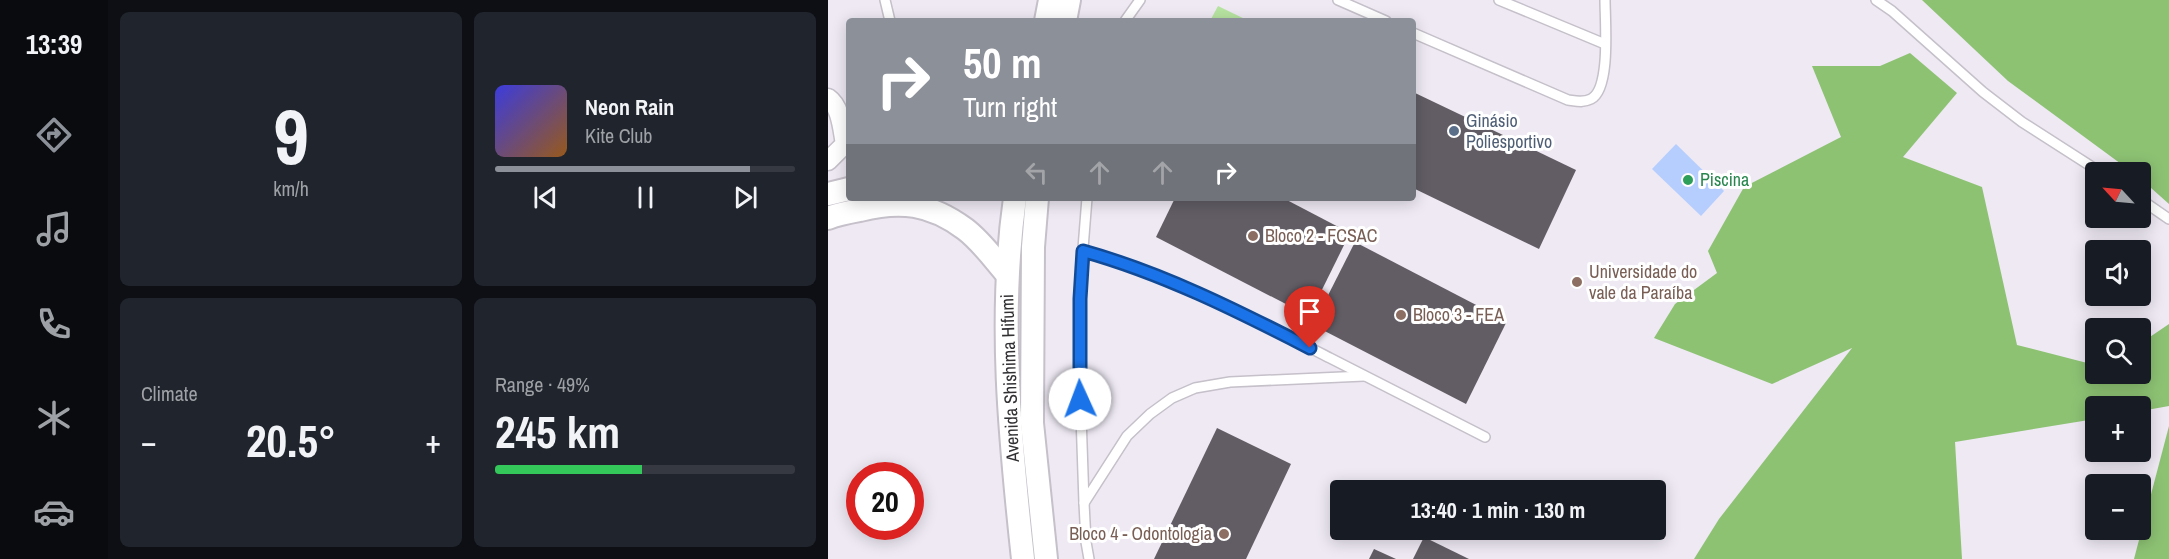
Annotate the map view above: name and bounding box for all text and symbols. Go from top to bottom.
text: 13:39 [26,26,82,62]
text: 50 m [963,35,1042,91]
icon: right [864,42,942,120]
text: 9 [273,83,309,188]
text: Turn right [963,89,1057,125]
text: Neon Rain [585,92,674,122]
place label: Ginásio Poliesportivo [1466,108,1552,154]
icon: directions [33,114,75,156]
text: Kite Club [585,122,652,149]
marker: Ginásio Poliesportivo [1447,124,1461,138]
icon: left [1020,156,1053,189]
icon: ahead [1083,156,1116,189]
icon: ahead [1146,156,1179,189]
icon: right [1209,156,1242,189]
north arrow [2085,162,2151,228]
map controls [2085,162,2151,540]
place label: Piscina [1700,167,1749,192]
marker: Piscina [1681,173,1695,187]
text: km/h [273,175,309,202]
icon: previous [529,181,562,214]
icon: pause [629,181,662,214]
icon: next [729,181,762,214]
icon: music [33,208,75,250]
place label: Bloco 2 - FCSAC [1265,223,1377,248]
marker: Bloco 2 - FCSAC [1246,229,1260,243]
button: sound [2085,240,2151,306]
place label: Universidade do vale da Paraíba [1589,259,1697,305]
marker: Universidade do vale da Paraíba [1570,275,1584,289]
pin [1284,286,1335,348]
street label: Avenida Shishima Hifumi [994,294,1025,463]
icon: arrive [1293,295,1326,328]
place label: Bloco 3 - FEA [1413,302,1504,327]
icon: phone [33,303,75,345]
marker: Bloco 3 - FEA [1394,308,1408,322]
button: search [2085,318,2151,384]
position arrow [1048,367,1112,431]
text: Range · 49% [495,371,590,398]
text: Climate [141,380,198,407]
button: + [2085,396,2151,462]
icon: climate [33,397,75,439]
text: 245 km [495,401,620,462]
text: 20.5° [246,410,336,471]
text: − [141,419,157,463]
text: + [425,419,441,463]
speed limit sign: 20 [846,462,924,540]
button: − [2085,474,2151,540]
icon: car [33,491,75,533]
text: 13:40 · 1 min · 130 m [1411,495,1585,525]
place label: Bloco 4 - Odontologia [1069,521,1212,546]
marker: Bloco 4 - Odontologia [1217,527,1231,541]

